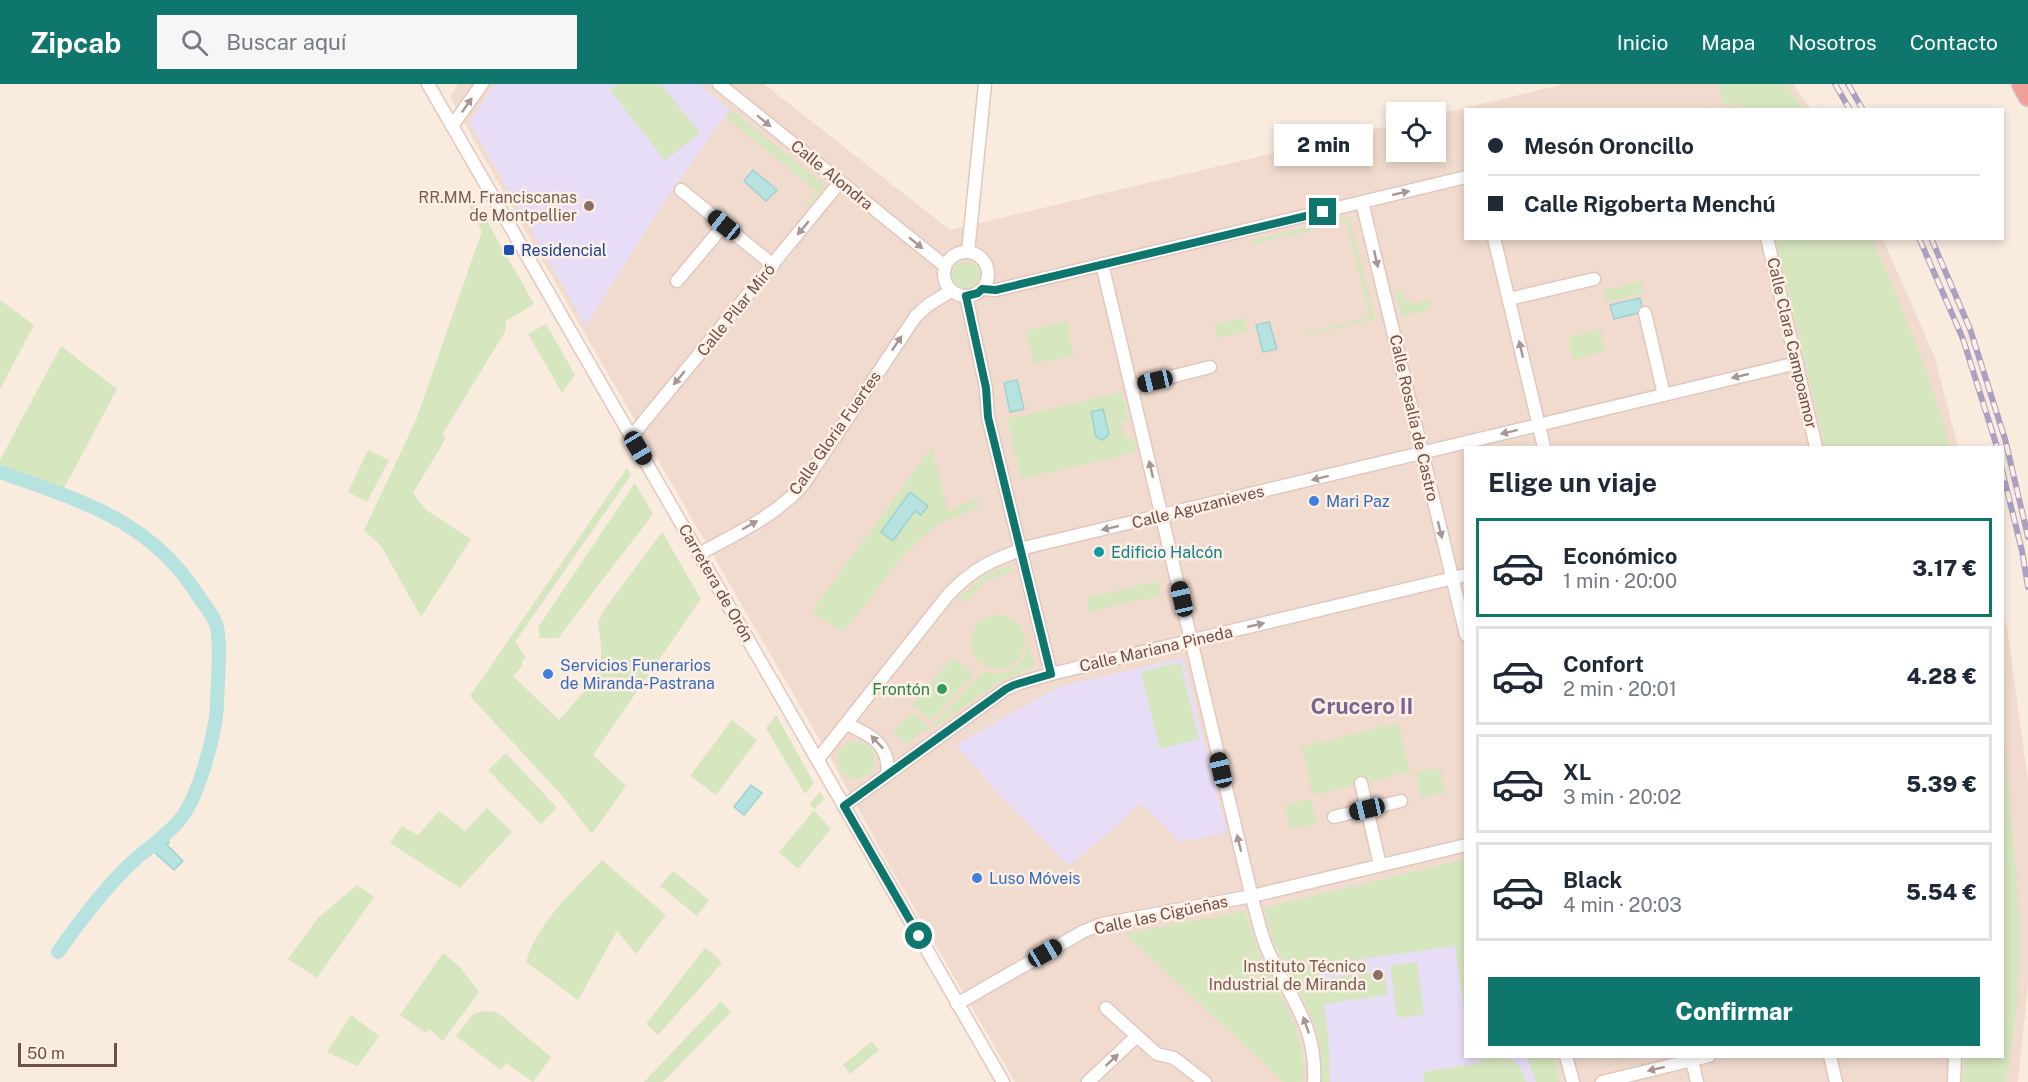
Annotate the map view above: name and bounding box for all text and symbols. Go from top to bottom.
search box [157,15,577,69]
text: Zipcab [30,26,121,59]
icon: search [178,26,211,59]
text: Buscar aquí [226,29,346,55]
text: Inicio [1617,30,1668,55]
text: Mapa [1701,30,1755,55]
text: Nosotros [1788,30,1877,55]
text: Contacto [1910,30,1998,55]
one-way arrow [461,98,473,114]
map controls [1386,102,1446,162]
button: locate [1386,102,1446,162]
one-way arrow [756,114,772,127]
callout: 2 min [1274,125,1372,167]
text: 2 min [1297,133,1350,157]
text: Mesón Oroncillo [1524,133,1694,159]
street label: Calle Alondra [787,136,877,214]
one-way arrow [1391,187,1410,197]
place label: RR.MM. Franciscanas de Montpellier [418,188,577,225]
text: Calle Rigoberta Menchú [1524,191,1776,217]
route end [1309,198,1336,225]
marker: RR.MM. Franciscanas de Montpellier [582,199,596,213]
car [704,207,744,243]
one-way arrow [797,220,810,235]
one-way arrow [908,236,923,249]
place label: Residencial [521,241,607,260]
marker: Residencial [502,243,516,257]
one-way arrow [1371,250,1381,268]
street label: Calle Clara Campoamor [1763,256,1821,430]
street label: Calle Pilar Miró [693,260,779,360]
street label: Calle Rosalía de Castro [1386,333,1442,503]
one-way arrow [892,335,903,351]
one-way arrow [1515,340,1525,358]
street label: Calle Gloria Fuertes [785,367,885,499]
car [1135,368,1175,394]
one-way arrow [673,370,686,385]
one-way arrow [1731,372,1749,382]
one-way arrow [1500,427,1519,437]
car [621,428,655,468]
one-way arrow [1145,460,1155,478]
text: Elige un viaje [1488,466,1657,498]
one-way arrow [1311,473,1329,483]
street label: Calle Aguzanieves [1130,481,1266,533]
place label: Mari Paz [1326,492,1390,511]
marker: Mari Paz [1307,494,1321,508]
one-way arrow [742,520,759,530]
street label: Carretera de Orón [675,521,757,645]
one-way arrow [1436,521,1446,540]
one-way arrow [1100,524,1119,533]
icon: car [1491,541,1545,595]
place label: Edificio Halcón [1111,543,1223,562]
text: Económico [1563,543,1678,569]
marker: Edificio Halcón [1092,545,1106,559]
text: 3.17 € [1912,555,1977,581]
text: 1 min · 20:00 [1563,569,1677,593]
car [1169,579,1195,619]
one-way arrow [1246,620,1265,630]
street label: Calle Mariana Pineda [1078,622,1234,676]
icon: car [1491,649,1545,703]
text: Confort [1563,651,1644,677]
place label: Servicios Funerarios de Miranda-Pastrana [560,656,715,693]
text: 4.28 € [1906,663,1977,689]
marker: Servicios Funerarios de Miranda-Pastrana [541,667,555,681]
text: 2 min · 20:01 [1563,677,1677,701]
place label: Frontón [872,680,930,699]
marker: Frontón [935,682,949,696]
district label: Crucero II [1311,693,1413,719]
one-way arrow [870,735,884,750]
car [1208,750,1234,790]
icon: car [1491,757,1545,811]
text: XL [1563,759,1591,785]
text: 5.39 € [1906,771,1977,797]
text: 3 min · 20:02 [1563,785,1681,809]
car [1347,796,1387,822]
one-way arrow [1234,834,1244,852]
icon: car [1491,865,1545,919]
text: Black [1563,867,1622,893]
place label: Luso Móveis [989,869,1080,888]
marker: Luso Móveis [970,871,984,885]
text: 5.54 € [1906,879,1977,905]
street label: Calle las Cigüeñas [1092,892,1230,938]
text: 4 min · 20:03 [1563,893,1682,917]
route start [905,922,932,949]
car [1025,936,1065,970]
place label: Instituto Técnico Industrial de Miranda [1209,957,1366,994]
marker: Instituto Técnico Industrial de Miranda [1371,968,1385,982]
button: Confirmar [1488,977,1980,1046]
one-way arrow [1300,1016,1310,1034]
scale bar [18,1040,117,1068]
text: 50 m [27,1044,65,1063]
one-way arrow [1105,1053,1119,1067]
one-way arrow [1646,1065,1665,1075]

